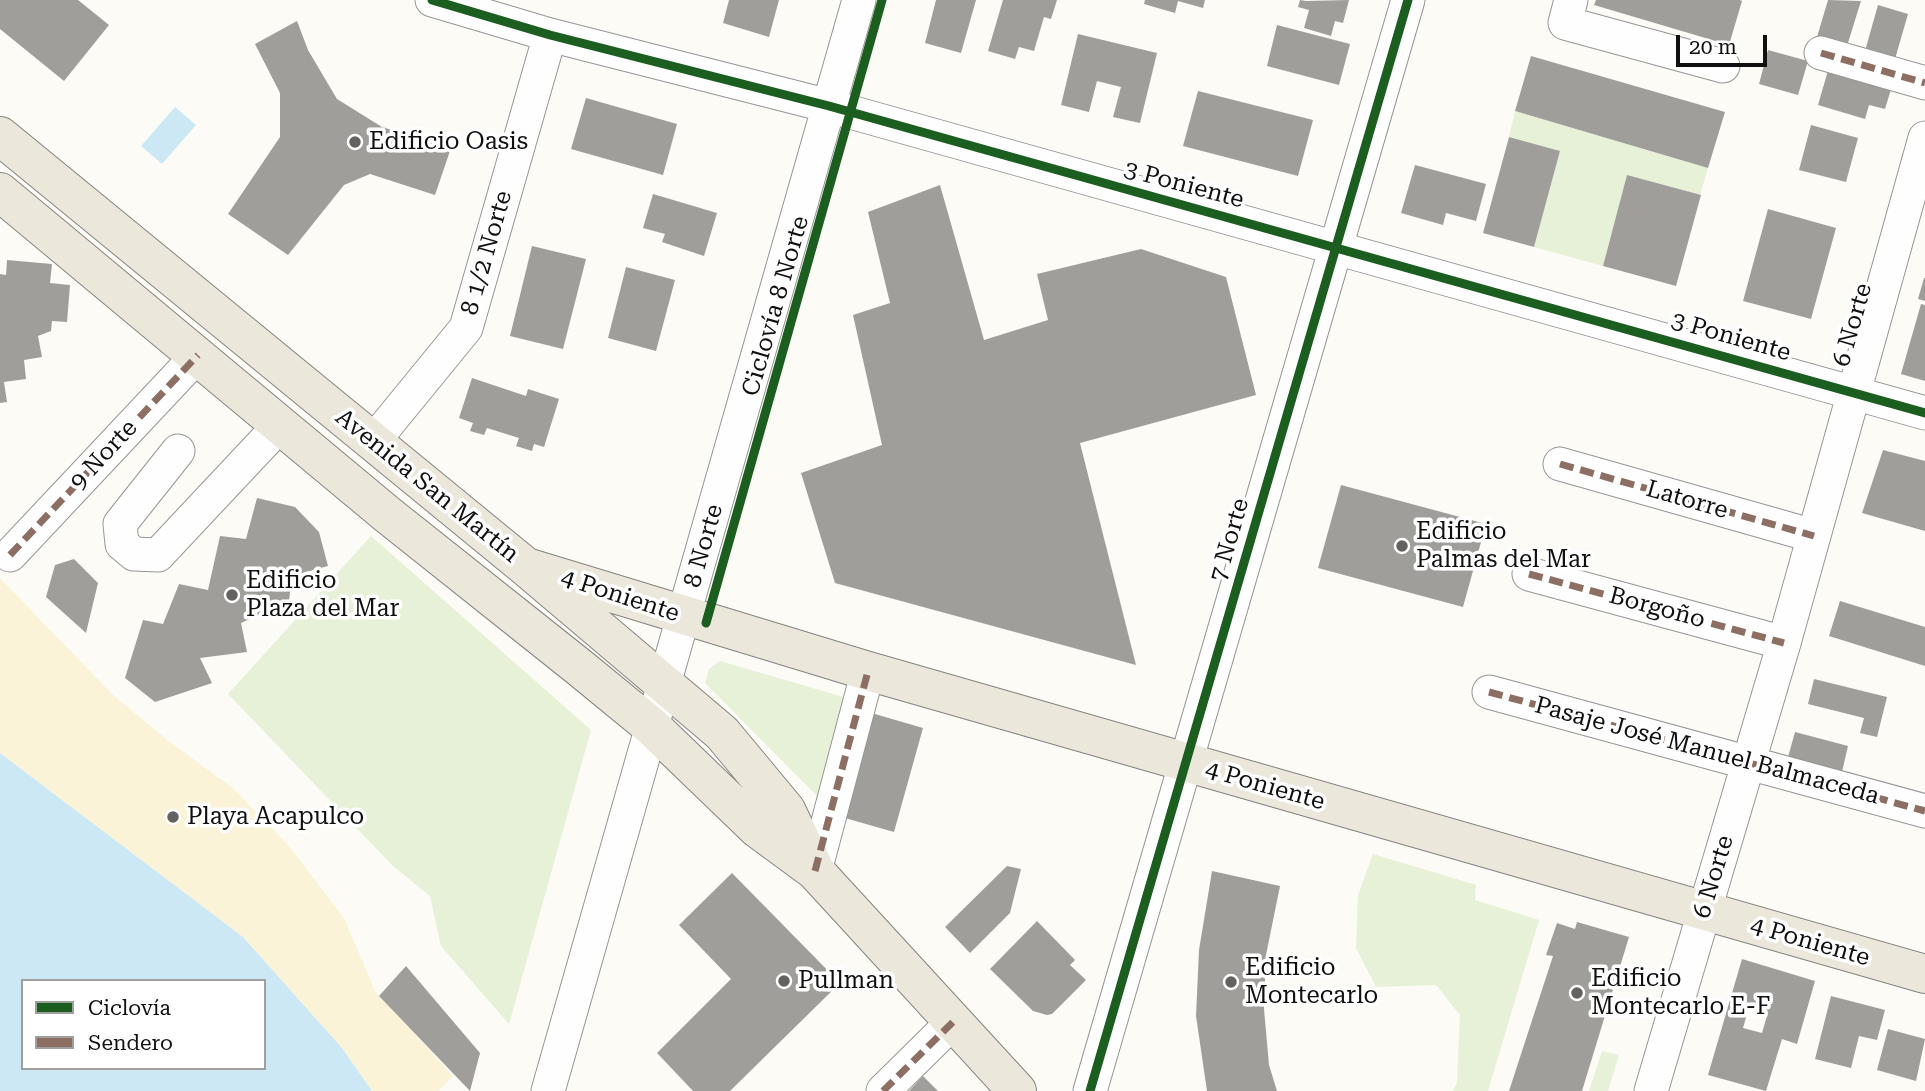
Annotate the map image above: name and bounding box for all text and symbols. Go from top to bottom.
scale bar [1680,21,1771,65]
text: 20 m [1689,35,1737,59]
place label: Edificio Oasis [369,128,528,156]
marker: Edificio Oasis [347,134,363,150]
street label: 3 Poniente [1121,155,1247,215]
street label: 8 1/2 Norte [455,187,519,319]
street label: Ciclovía 8 Norte [737,213,815,399]
street label: 6 Norte [1827,280,1879,370]
street label: 3 Poniente [1668,306,1794,368]
street label: Avenida San Martín [329,403,525,569]
street label: 9 Norte [64,414,144,496]
street label: Latorre [1643,475,1731,525]
street label: 7 Norte [1204,495,1256,585]
street label: 8 Norte [678,501,730,591]
place label: Edificio Palmas del Mar [1416,518,1591,574]
marker: Edificio Palmas del Mar [1394,538,1410,554]
street label: 4 Poniente [557,563,683,629]
place label: Edificio Plaza del Mar [246,567,399,623]
street label: Borgoño [1606,581,1708,635]
marker: Edificio Plaza del Mar [224,587,240,603]
street label: Pasaje José Manuel Balmaceda [1532,691,1882,811]
street label: 4 Poniente [1202,755,1328,817]
place label: Playa Acapulco [187,803,364,831]
marker: Playa Acapulco [165,809,181,825]
street label: 6 Norte [1688,832,1740,922]
street label: 4 Poniente [1747,911,1873,973]
place label: Edificio Montecarlo [1245,954,1378,1010]
place label: Edificio Montecarlo E-F [1591,965,1770,1021]
place label: Pullman [798,967,894,995]
marker: Pullman [776,973,792,989]
marker: Edificio Montecarlo [1223,974,1239,990]
legend [21,979,266,1070]
marker: Edificio Montecarlo E-F [1569,985,1585,1001]
text: Ciclovía [88,996,171,1020]
text: Sendero [88,1031,173,1055]

